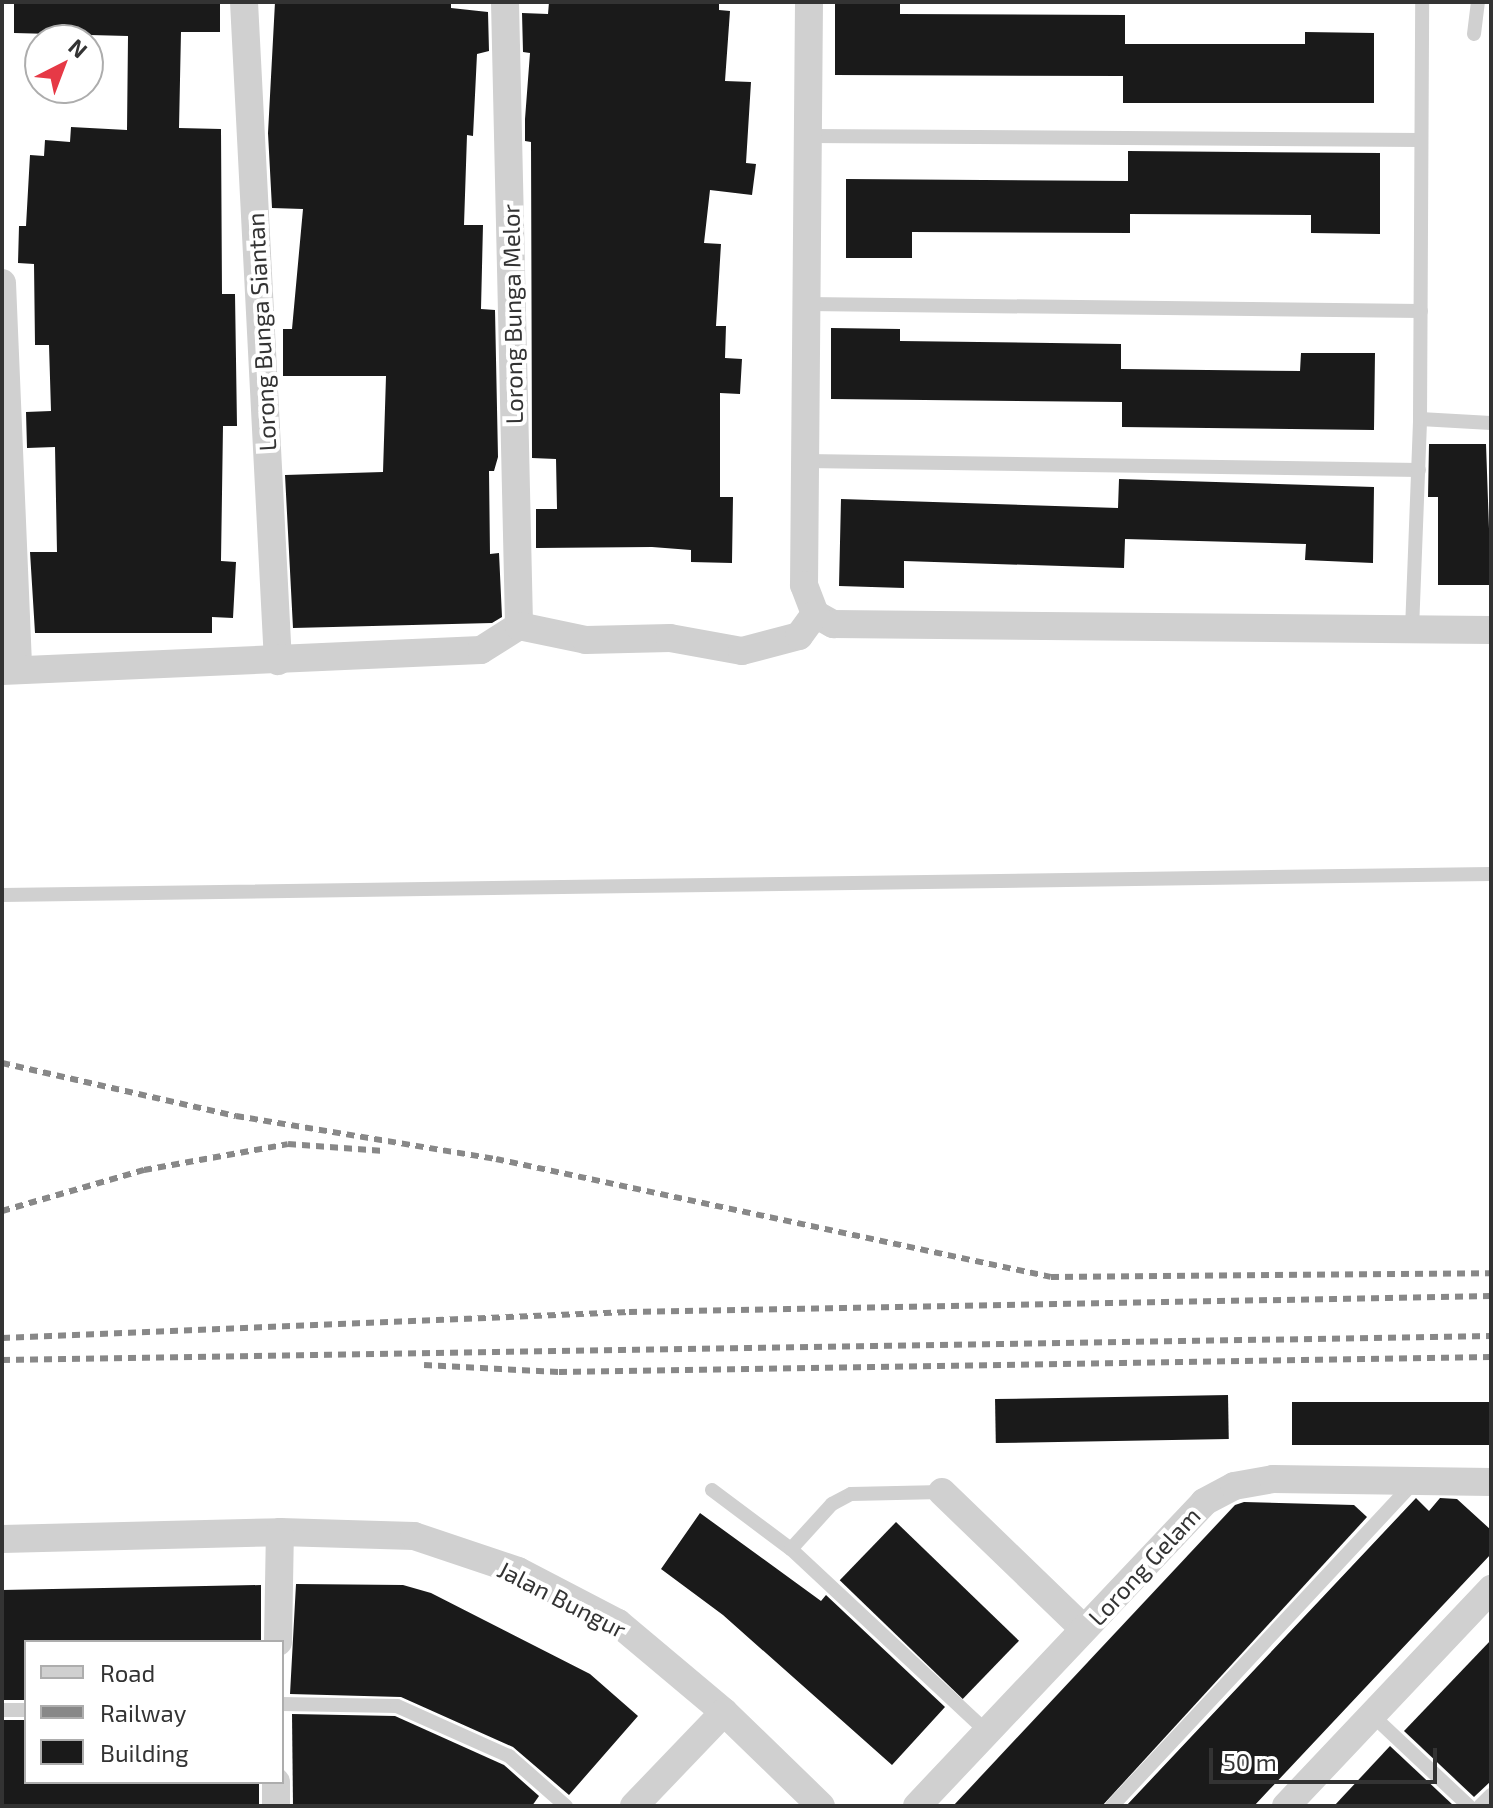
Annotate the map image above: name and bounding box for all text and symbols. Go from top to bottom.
north arrow [24,24,104,104]
text: N [64,33,93,63]
street label: Lorong Bunga Melor [496,204,528,424]
street label: Lorong Bunga Siantan [240,212,282,452]
street label: Lorong Gelam [1082,1501,1206,1631]
street label: Jalan Bungur [493,1554,631,1644]
legend [24,1640,284,1784]
text: Road [100,1658,155,1687]
text: Railway [100,1698,186,1727]
scale bar [1213,1732,1441,1782]
text: Building [100,1738,189,1767]
text: 50 m [1223,1747,1277,1776]

